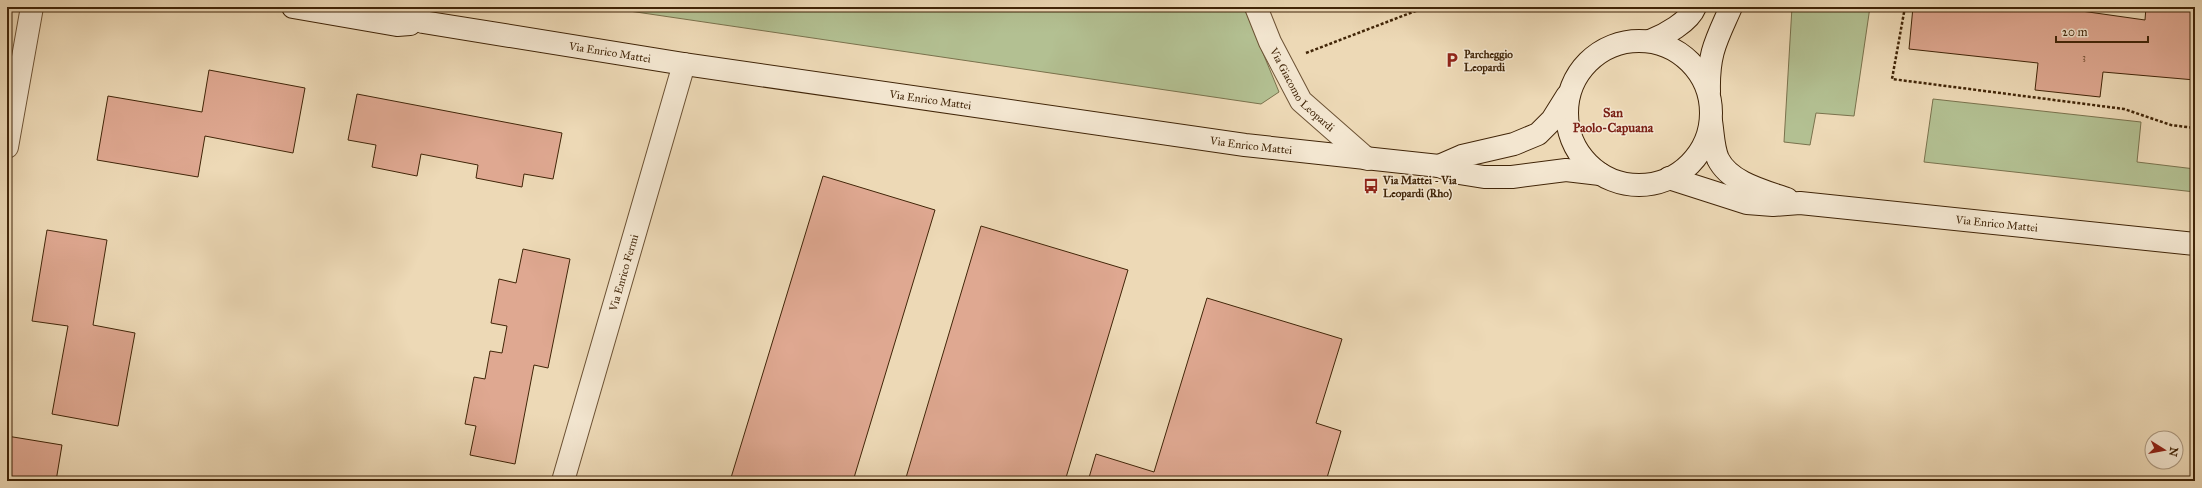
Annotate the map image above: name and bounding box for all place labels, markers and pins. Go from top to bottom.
place label: Parcheggio Leopardi [1464,48,1513,75]
parking icon: Parcheggio Leopardi [1443,51,1461,69]
place label: Via Mattei - Via Leopardi (Rho) [1382,174,1457,201]
bus stop icon: Via Mattei - Via Leopardi (Rho) [1362,177,1380,195]

